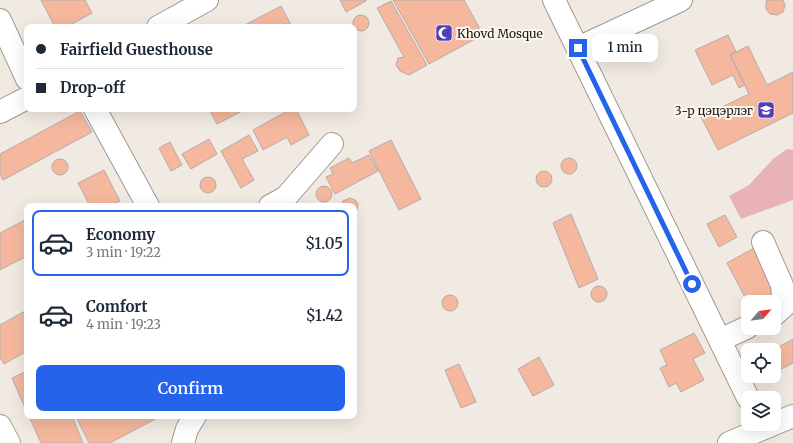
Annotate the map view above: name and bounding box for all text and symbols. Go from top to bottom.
mosque icon: Khovd Mosque [434,23,454,43]
place label: Khovd Mosque [457,26,543,41]
callout: 1 min [592,34,658,62]
route end [569,39,587,57]
text: 1 min [608,39,642,56]
text: Fairfield Guesthouse [60,40,213,59]
text: Drop-off [60,78,125,97]
school or university icon: 3-р цэцэрлэг [756,100,776,120]
place label: 3-р цэцэрлэг [675,103,753,118]
icon: car [38,225,74,261]
text: Economy [86,225,155,244]
text: $1.05 [305,234,343,253]
text: 3 min · 19:22 [86,244,161,261]
route start [683,275,701,293]
north arrow [741,295,781,335]
map controls [741,295,781,431]
icon: car [38,297,74,333]
text: Comfort [86,297,147,316]
text: $1.42 [306,306,343,325]
text: 4 min · 19:23 [86,316,161,333]
button: locate [741,343,781,383]
button: Confirm [36,365,345,411]
button: layers [741,391,781,431]

